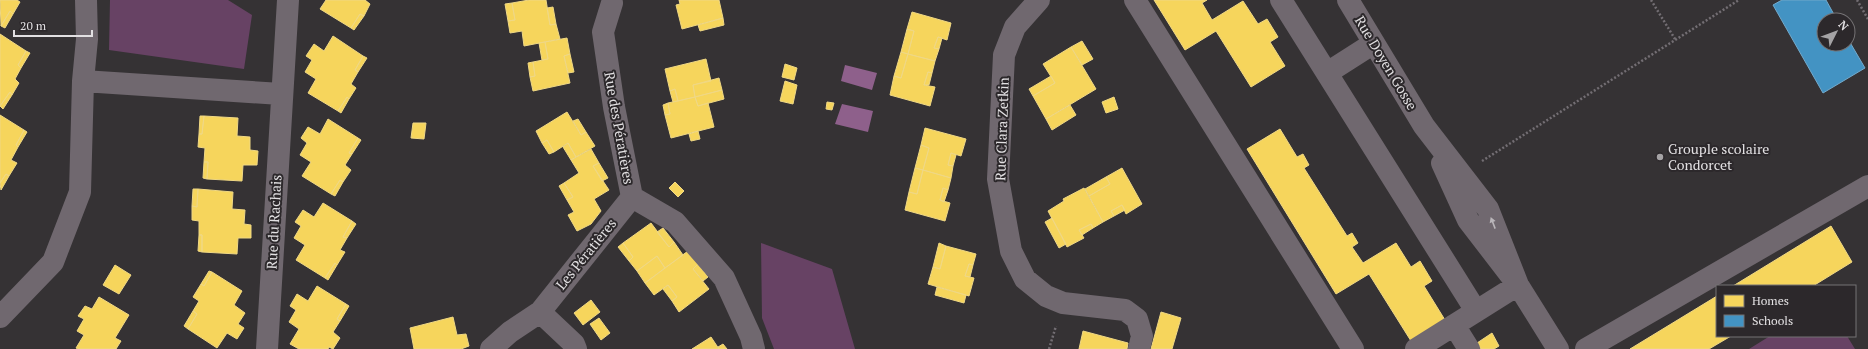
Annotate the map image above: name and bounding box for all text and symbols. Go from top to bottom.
scale bar [14,12,92,38]
street label: Rue Doyen Gosse [1351,12,1422,113]
north arrow [1816,12,1856,52]
text: 20 m [20,18,47,33]
text: N [1835,18,1852,34]
street label: Rue des Pératières [600,70,639,186]
street label: Rue Clara Zetkin [990,76,1013,181]
place label: Grouple scolaire Condorcet [1668,139,1769,174]
marker: Grouple scolaire Condorcet [1655,152,1665,162]
street label: Rue du Rachais [262,174,285,270]
street label: Les Pératières [551,214,620,293]
one-way arrow [1490,217,1496,229]
legend [1716,285,1856,337]
text: Homes [1752,293,1789,308]
text: Schools [1752,313,1793,328]

